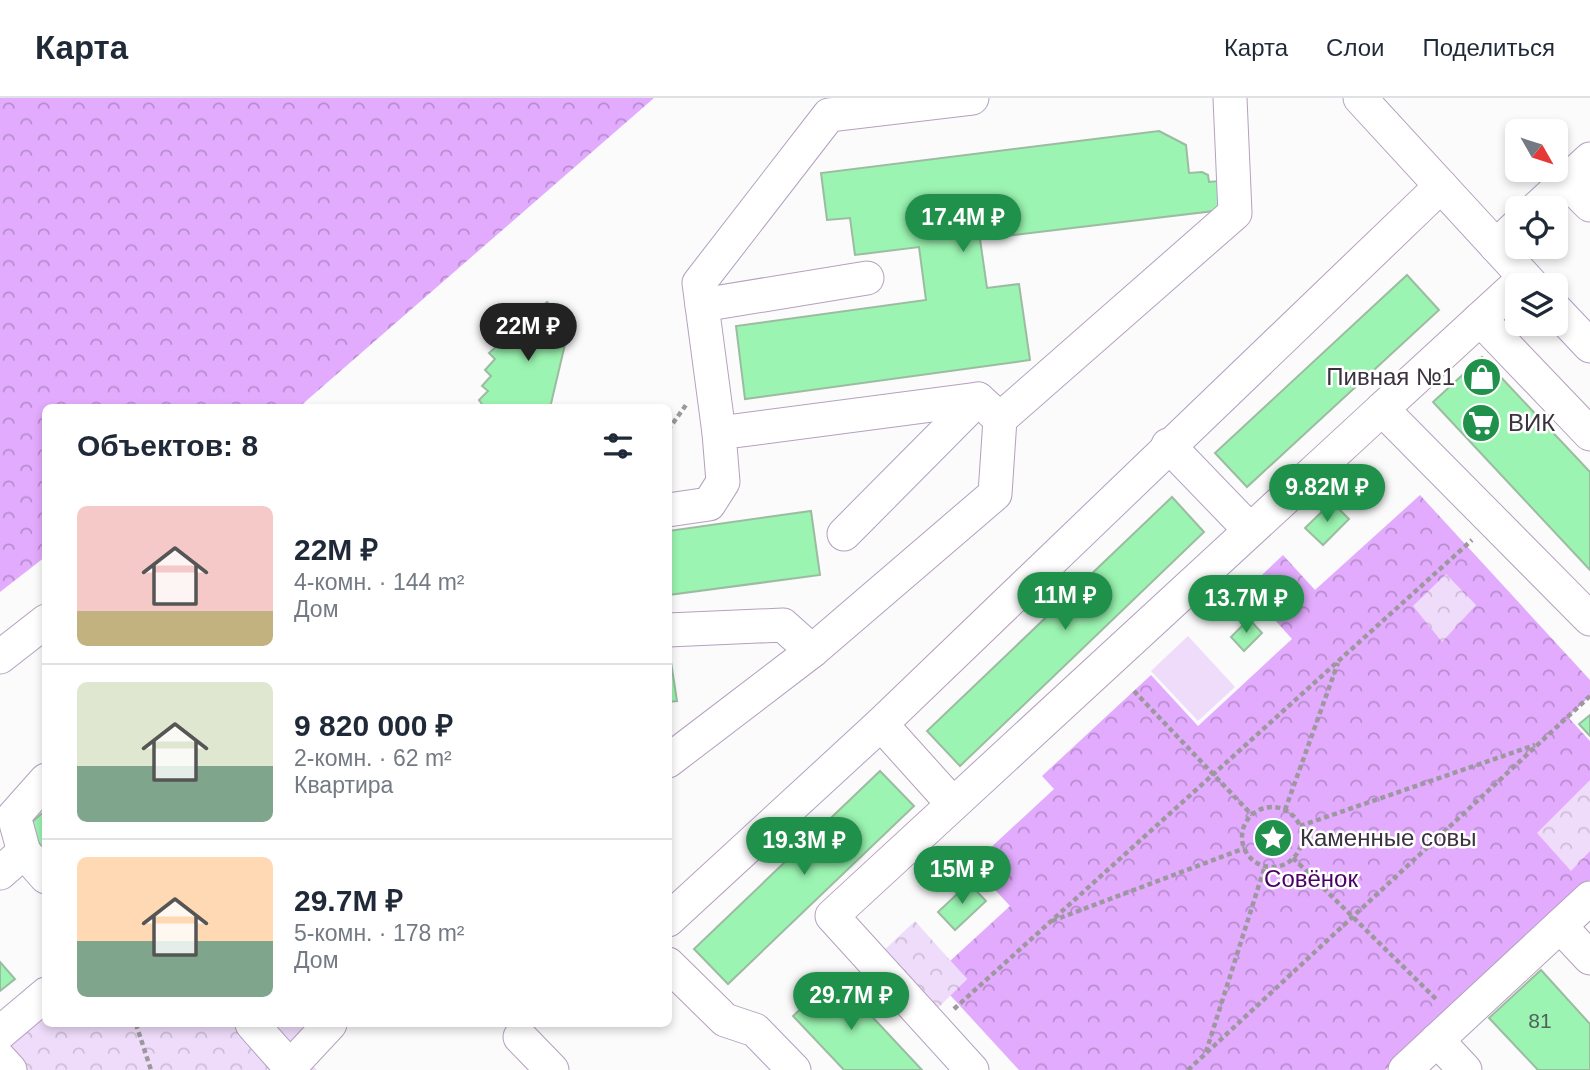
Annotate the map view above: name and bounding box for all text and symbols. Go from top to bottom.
text: Карта [35,29,128,66]
text: Карта [1224,34,1288,61]
text: Слои [1326,34,1384,61]
text: Поделиться [1422,34,1555,61]
north arrow [1505,119,1568,182]
map controls [1505,119,1568,336]
pin: 17.4M ₽ [898,194,1028,254]
button: locate [1505,196,1568,259]
text: 17.4M ₽ [921,204,1005,230]
button: layers [1505,273,1568,336]
pin: 22M ₽ [479,303,577,363]
text: 22M ₽ [496,313,560,339]
shop icon: Пивная №1 [1461,356,1503,398]
place label: Пивная №1 [1326,363,1455,390]
supermarket icon: ВИК [1460,402,1502,444]
place label: ВИК [1508,409,1555,436]
icon: filters [599,427,637,465]
text: Объектов: 8 [77,429,258,462]
pin: 9.82M ₽ [1262,464,1392,524]
text: 9.82M ₽ [1285,474,1369,500]
text: 22M ₽ [294,533,378,566]
icon: home [133,534,217,618]
text: 4-комн. · 144 m² [294,569,465,595]
pin: 11M ₽ [1016,573,1114,632]
pin: 13.7M ₽ [1181,575,1311,635]
text: 11M ₽ [1033,582,1097,608]
text: 13.7M ₽ [1204,585,1288,611]
text: Дом [294,596,338,622]
text: 9 820 000 ₽ [294,709,453,742]
icon: home [133,710,217,794]
text: 2-комн. · 62 m² [294,745,452,771]
text: Квартира [294,772,393,798]
place icon: Каменные совы [1252,817,1294,859]
pin: 19.3M ₽ [739,818,869,877]
place label: Каменные совы [1300,824,1477,851]
text: 19.3M ₽ [762,827,846,853]
pin: 15M ₽ [913,846,1011,906]
text: 15M ₽ [930,856,994,882]
park label: Совёнок [1264,865,1358,892]
text: 29.7M ₽ [294,884,403,917]
icon: home [133,885,217,969]
text: 5-комн. · 178 m² [294,920,465,946]
text: Дом [294,947,338,973]
pin: 29.7M ₽ [786,972,916,1032]
text: 29.7M ₽ [809,982,893,1008]
house number: 81 [1528,1009,1552,1032]

